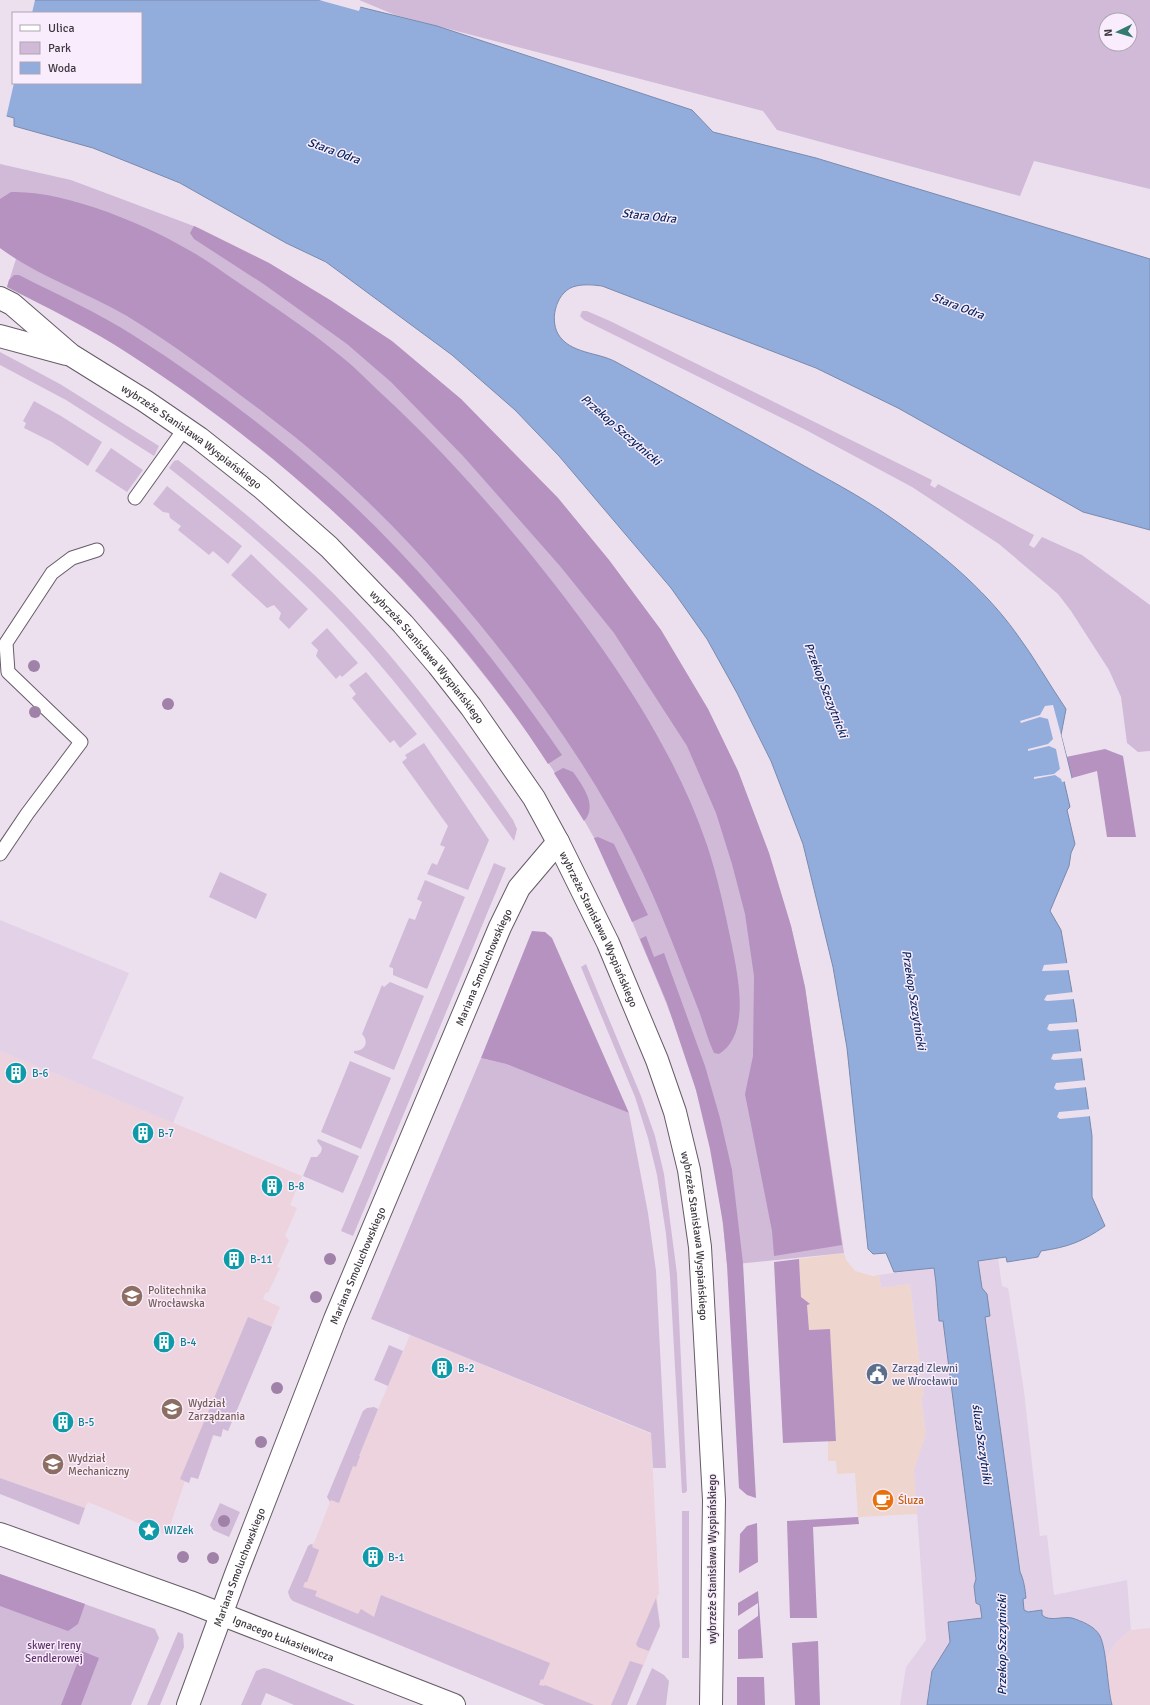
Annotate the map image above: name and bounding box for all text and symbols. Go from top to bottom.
legend [12,12,142,84]
north arrow [1098,12,1138,52]
text: Ulica [48,21,75,36]
text: N [1102,28,1115,37]
text: Park [48,41,71,56]
text: Woda [48,61,76,76]
water label: Stara Odra [306,135,363,168]
water label: Stara Odra [621,206,678,227]
water label: Stara Odra [930,290,987,324]
street label: wybrzeże Stanisława Wyspiańskiego [119,382,264,492]
water label: Przekop Szczytnicki [578,392,665,470]
street label: wybrzeże Stanisława Wyspiańskiego [367,588,487,726]
water label: Przekop Szczytnicki [800,640,851,742]
street label: wybrzeże Stanisława Wyspiańskiego [557,849,640,1010]
street label: Mariana Smoluchowskiego [453,906,515,1028]
water label: Przekop Szczytnicki [898,949,929,1053]
building icon: B-6 [3,1060,29,1086]
place label: B-6 [32,1067,49,1080]
building icon: B-7 [130,1120,156,1146]
place label: B-7 [158,1127,174,1140]
street label: wybrzeże Stanisława Wyspiańskiego [678,1150,710,1321]
building icon: B-8 [259,1173,285,1199]
place label: B-8 [288,1180,305,1193]
street label: Mariana Smoluchowskiego [328,1205,389,1326]
building icon: B-11 [221,1246,247,1272]
place label: B-11 [250,1253,272,1266]
school or university icon: Politechnika Wrocławska [119,1283,145,1309]
place label: Politechnika Wrocławska [148,1284,207,1310]
building icon: B-4 [151,1329,177,1355]
place label: B-4 [180,1336,197,1349]
building icon: B-2 [429,1355,455,1381]
public building icon: Zarząd Zlewni we Wrocławiu [864,1361,890,1387]
place label: B-2 [458,1362,475,1375]
place label: Zarząd Zlewni we Wrocławiu [892,1362,958,1388]
school or university icon: Wydział Zarządzania [159,1396,185,1422]
place label: Wydział Zarządzania [188,1397,246,1423]
water label: śluza Szczytniki [968,1403,995,1487]
building icon: B-5 [50,1409,76,1435]
place label: B-5 [78,1416,95,1429]
school or university icon: Wydział Mechaniczny [40,1451,66,1477]
place label: Wydział Mechaniczny [68,1452,130,1478]
street label: wybrzeże Stanisława Wyspiańskiego [706,1474,719,1644]
cafe icon: Śluza [870,1487,896,1513]
place label: Śluza [898,1493,924,1507]
street label: Mariana Smoluchowskiego [211,1506,268,1629]
place icon: WIZek [136,1517,162,1543]
place label: WIZek [164,1524,194,1537]
building icon: B-1 [360,1544,386,1570]
place label: B-1 [388,1551,405,1564]
water label: Przekop Szczytnicki [995,1593,1010,1695]
street label: Ignacego Łukasiewicza [231,1613,336,1665]
park label: skwer Ireny Sendlerowej [25,1639,83,1665]

